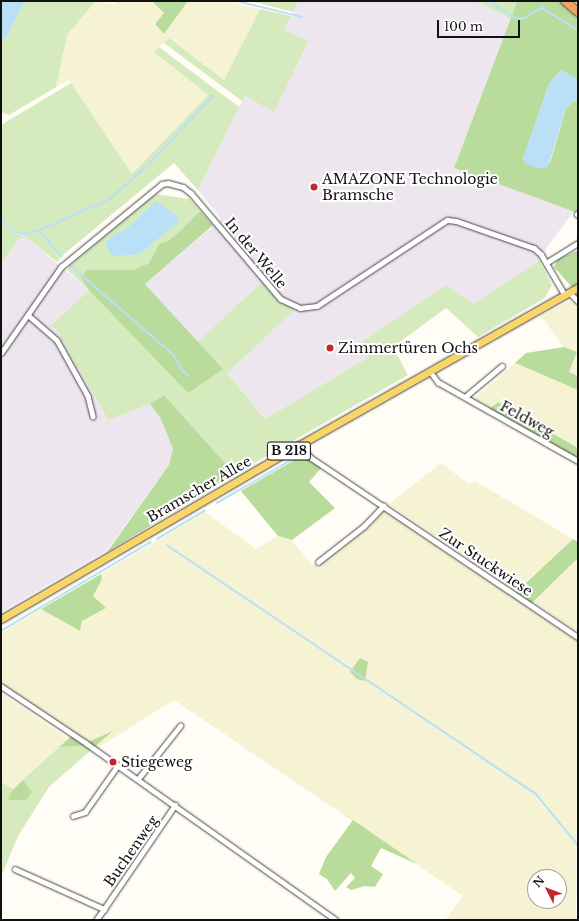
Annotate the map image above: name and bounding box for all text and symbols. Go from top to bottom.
scale bar [439,12,522,38]
text: 100 m [444,19,483,34]
place label: AMAZONE Technologie Bramsche [322,171,498,204]
marker: AMAZONE Technologie Bramsche [309,182,319,192]
street label: In der Welle [221,214,291,292]
place label: Zimmertüren Ochs [338,340,478,356]
marker: Zimmertüren Ochs [325,343,335,353]
street label: Feldweg [497,397,557,441]
road number: B 218 [266,440,312,462]
street label: Bramscher Allee [144,452,254,526]
street label: Zur Stuckwiese [436,524,536,600]
place label: Stiegeweg [121,754,192,770]
marker: Stiegeweg [108,757,118,767]
street label: Buchenweg [100,812,162,890]
north arrow [527,869,567,909]
text: N [530,873,547,890]

